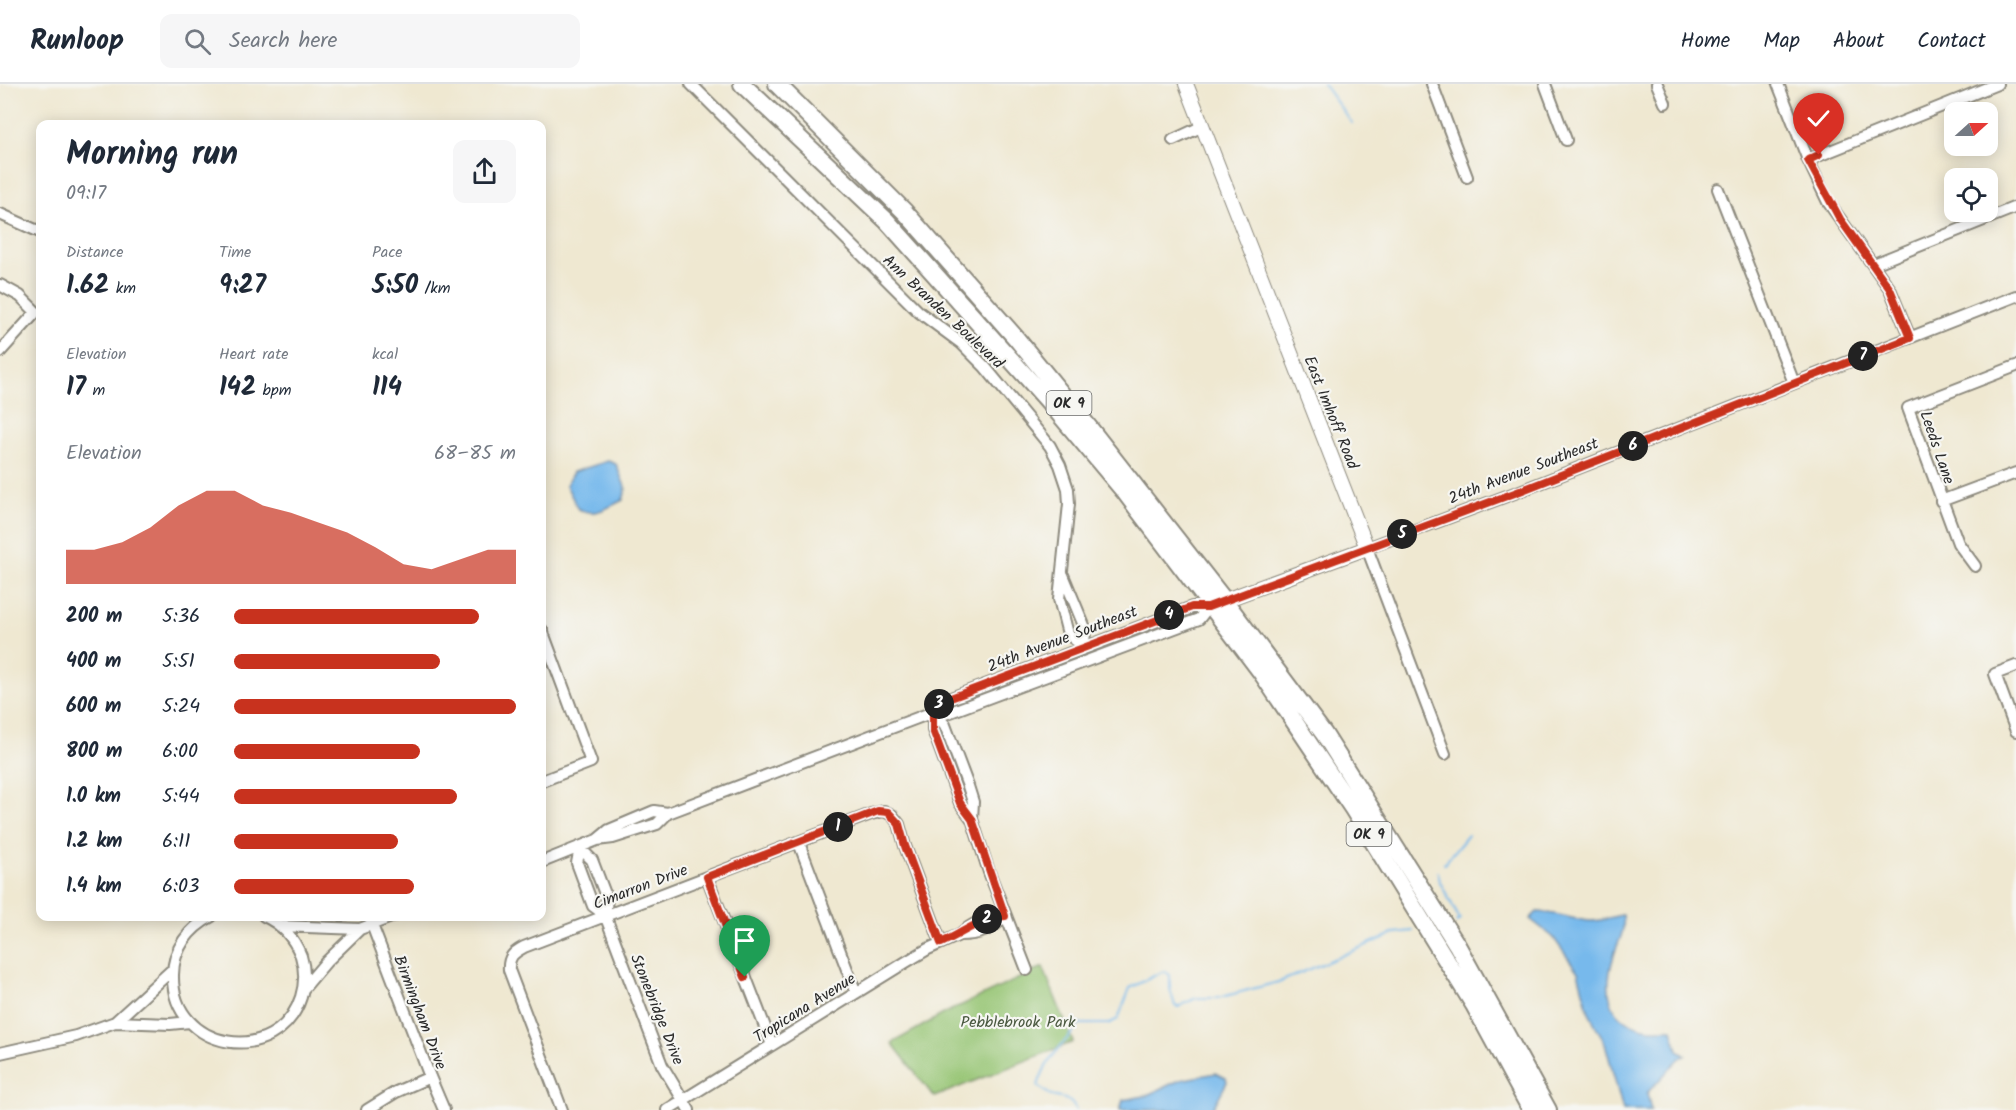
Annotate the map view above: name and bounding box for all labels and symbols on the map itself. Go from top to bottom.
pin [1793,93,1844,155]
north arrow [1944,102,1998,156]
street label: Ann Branden Boulevard [876,249,1010,376]
pin: 7 [1848,341,1878,371]
street label: East Imhoff Road [1296,352,1365,474]
road number: OK 9 [1046,391,1092,415]
street label: Leeds Lane [1912,407,1961,488]
street label: 24th Avenue Southeast [1445,431,1603,512]
pin: 6 [1618,431,1648,461]
pin: 5 [1387,519,1417,549]
street label: 24th Avenue Southeast [984,599,1142,680]
pin: 4 [1154,600,1184,630]
pin: 3 [924,689,954,719]
pin: 1 [823,812,853,842]
road number: OK 9 [1346,822,1392,846]
street label: Cimarron Drive [589,858,692,917]
pin: 2 [972,904,1002,934]
pin [719,915,770,977]
street label: Stonebridge Drive [623,950,690,1069]
street label: Birmingham Drive [386,952,453,1073]
street label: Tropicana Avenue [749,967,861,1050]
park label: Pebblebrook Park [961,1010,1076,1035]

